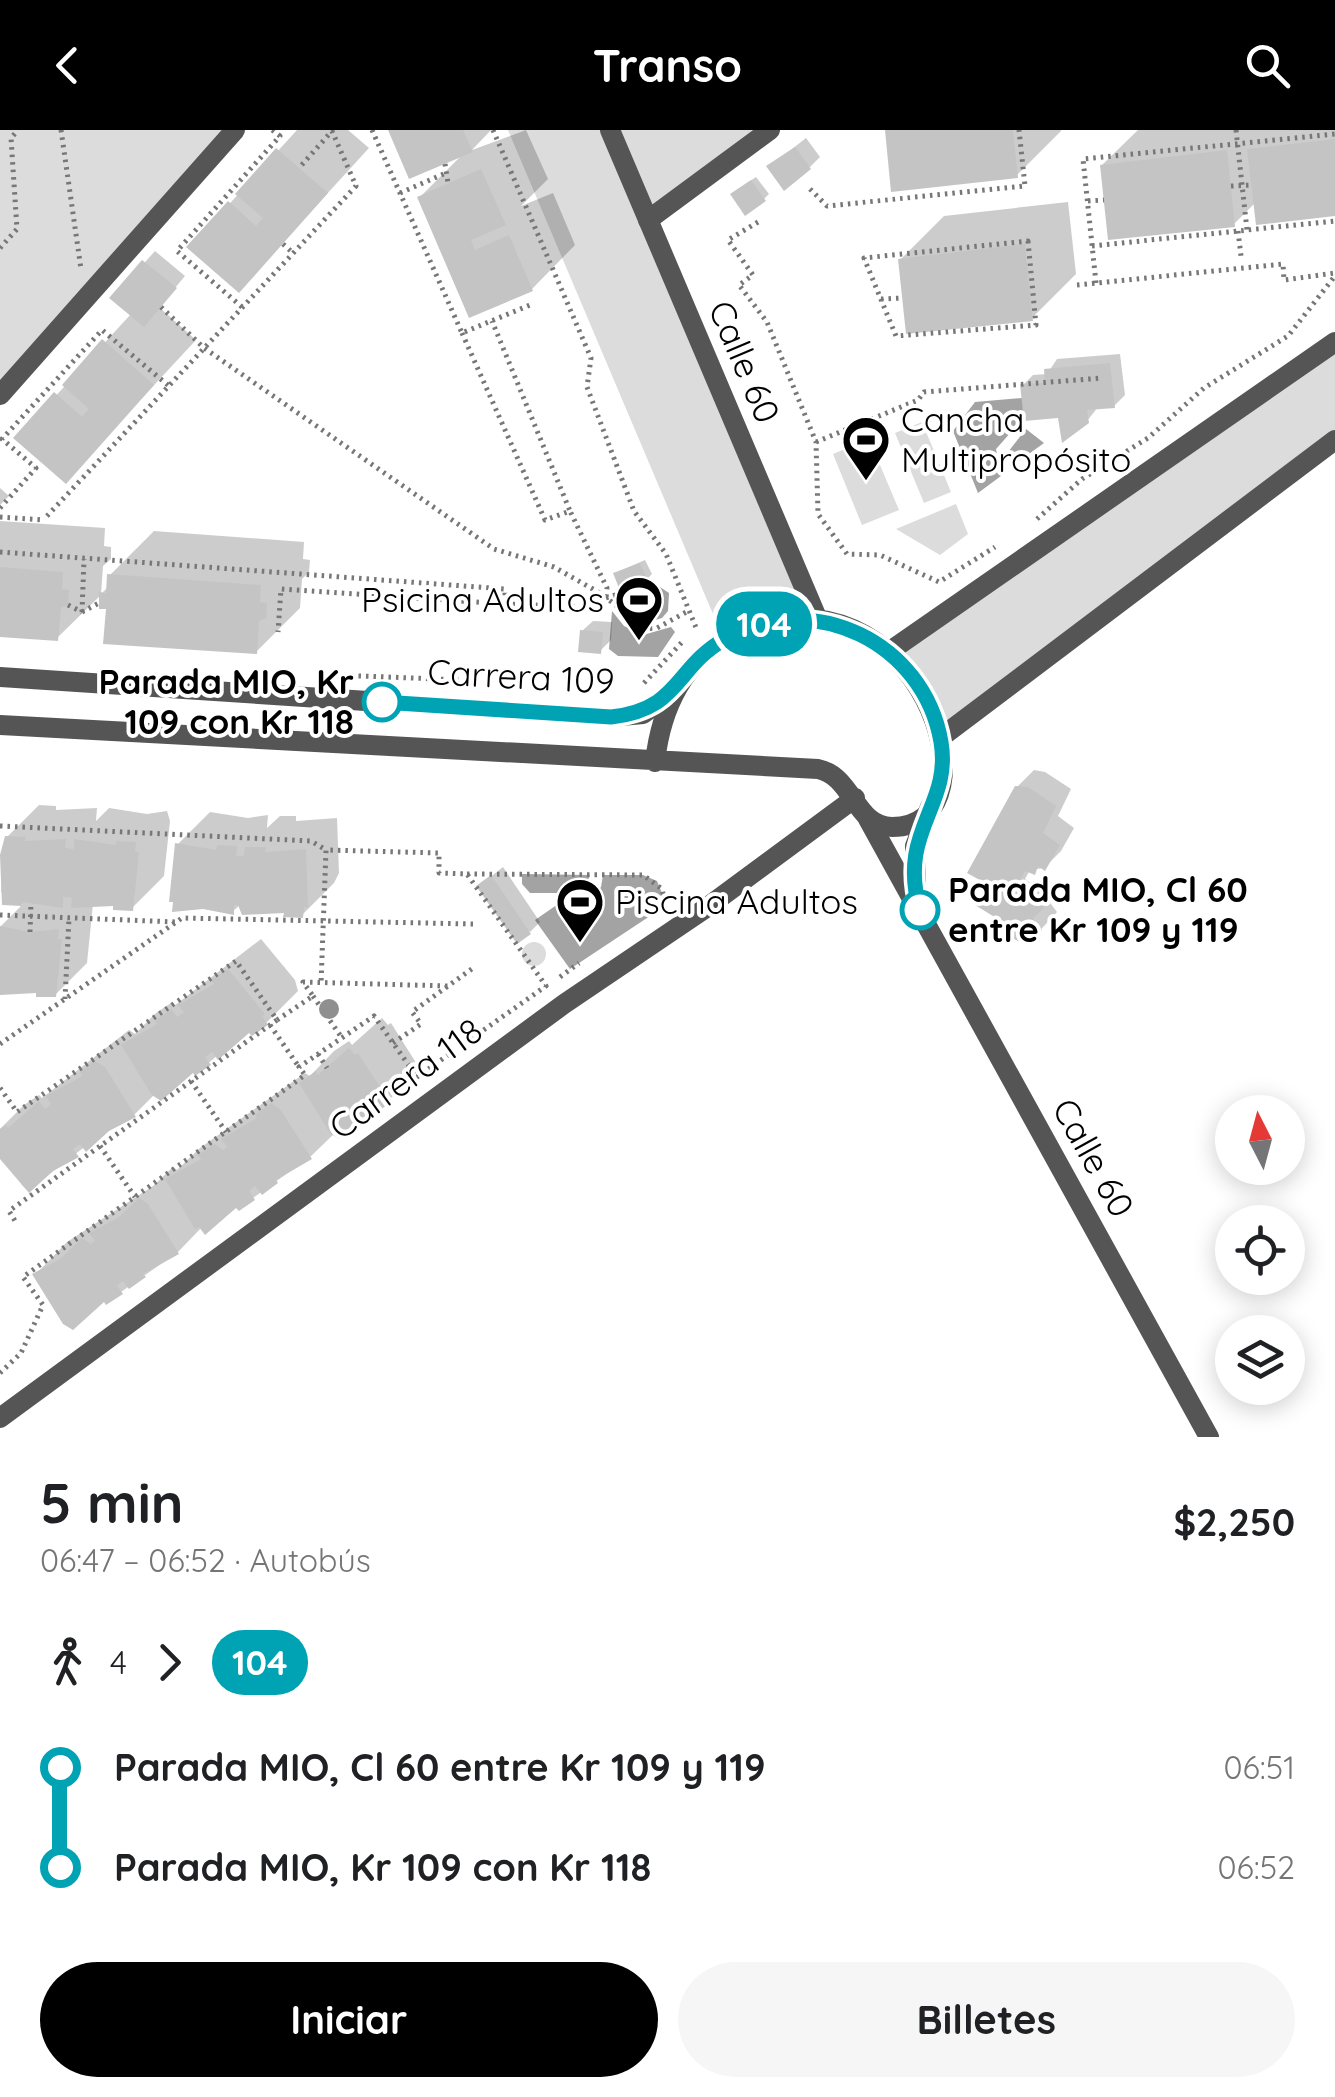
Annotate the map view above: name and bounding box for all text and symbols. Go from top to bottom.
text: Transo [593,37,742,93]
icon: back [40,38,95,93]
icon: search [1240,38,1295,93]
street label: Calle 60 [700,294,790,429]
place label: Cancha Multipropósito [901,397,1131,481]
sports icon: Cancha Multipropósito [840,414,892,482]
sports icon: Psicina Adultos [613,574,665,642]
place label: Psicina Adultos [361,577,604,621]
line badge: 104 [706,592,822,656]
text: 104 [736,602,792,646]
street label: Carrera 109 [426,649,616,703]
place label: Parada MIO, Kr 109 con Kr 118 [98,659,354,743]
marker: Parada MIO, Kr 109 con Kr 118 [363,683,401,721]
place label: Parada MIO, Cl 60 entre Kr 109 y 119 [948,867,1248,951]
sports icon: Piscina Adultos [554,876,606,944]
place label: Piscina Adultos [615,879,858,923]
marker: Parada MIO, Cl 60 entre Kr 109 y 119 [901,891,939,929]
street label: Carrera 118 [320,1008,491,1148]
street label: Calle 60 [1043,1091,1144,1225]
north arrow [1215,1095,1305,1185]
map controls [1215,1095,1305,1405]
button: locate [1215,1205,1305,1295]
button: layers [1215,1315,1305,1405]
text: 5 min [40,1468,184,1537]
text: $2,250 [1173,1498,1295,1546]
text: 06:47 – 06:52 · Autobús [40,1540,371,1580]
icon: walk [40,1635,95,1690]
icon: forward [142,1635,197,1690]
text: 104 [232,1640,288,1684]
text: 4 [110,1642,127,1682]
text: Parada MIO, Cl 60 entre Kr 109 y 119 [114,1743,766,1791]
text: 06:51 [1223,1747,1295,1787]
text: Parada MIO, Kr 109 con Kr 118 [114,1843,651,1891]
text: 06:52 [1218,1847,1295,1887]
button: Iniciar [40,1962,658,2077]
button: Billetes [678,1962,1295,2077]

